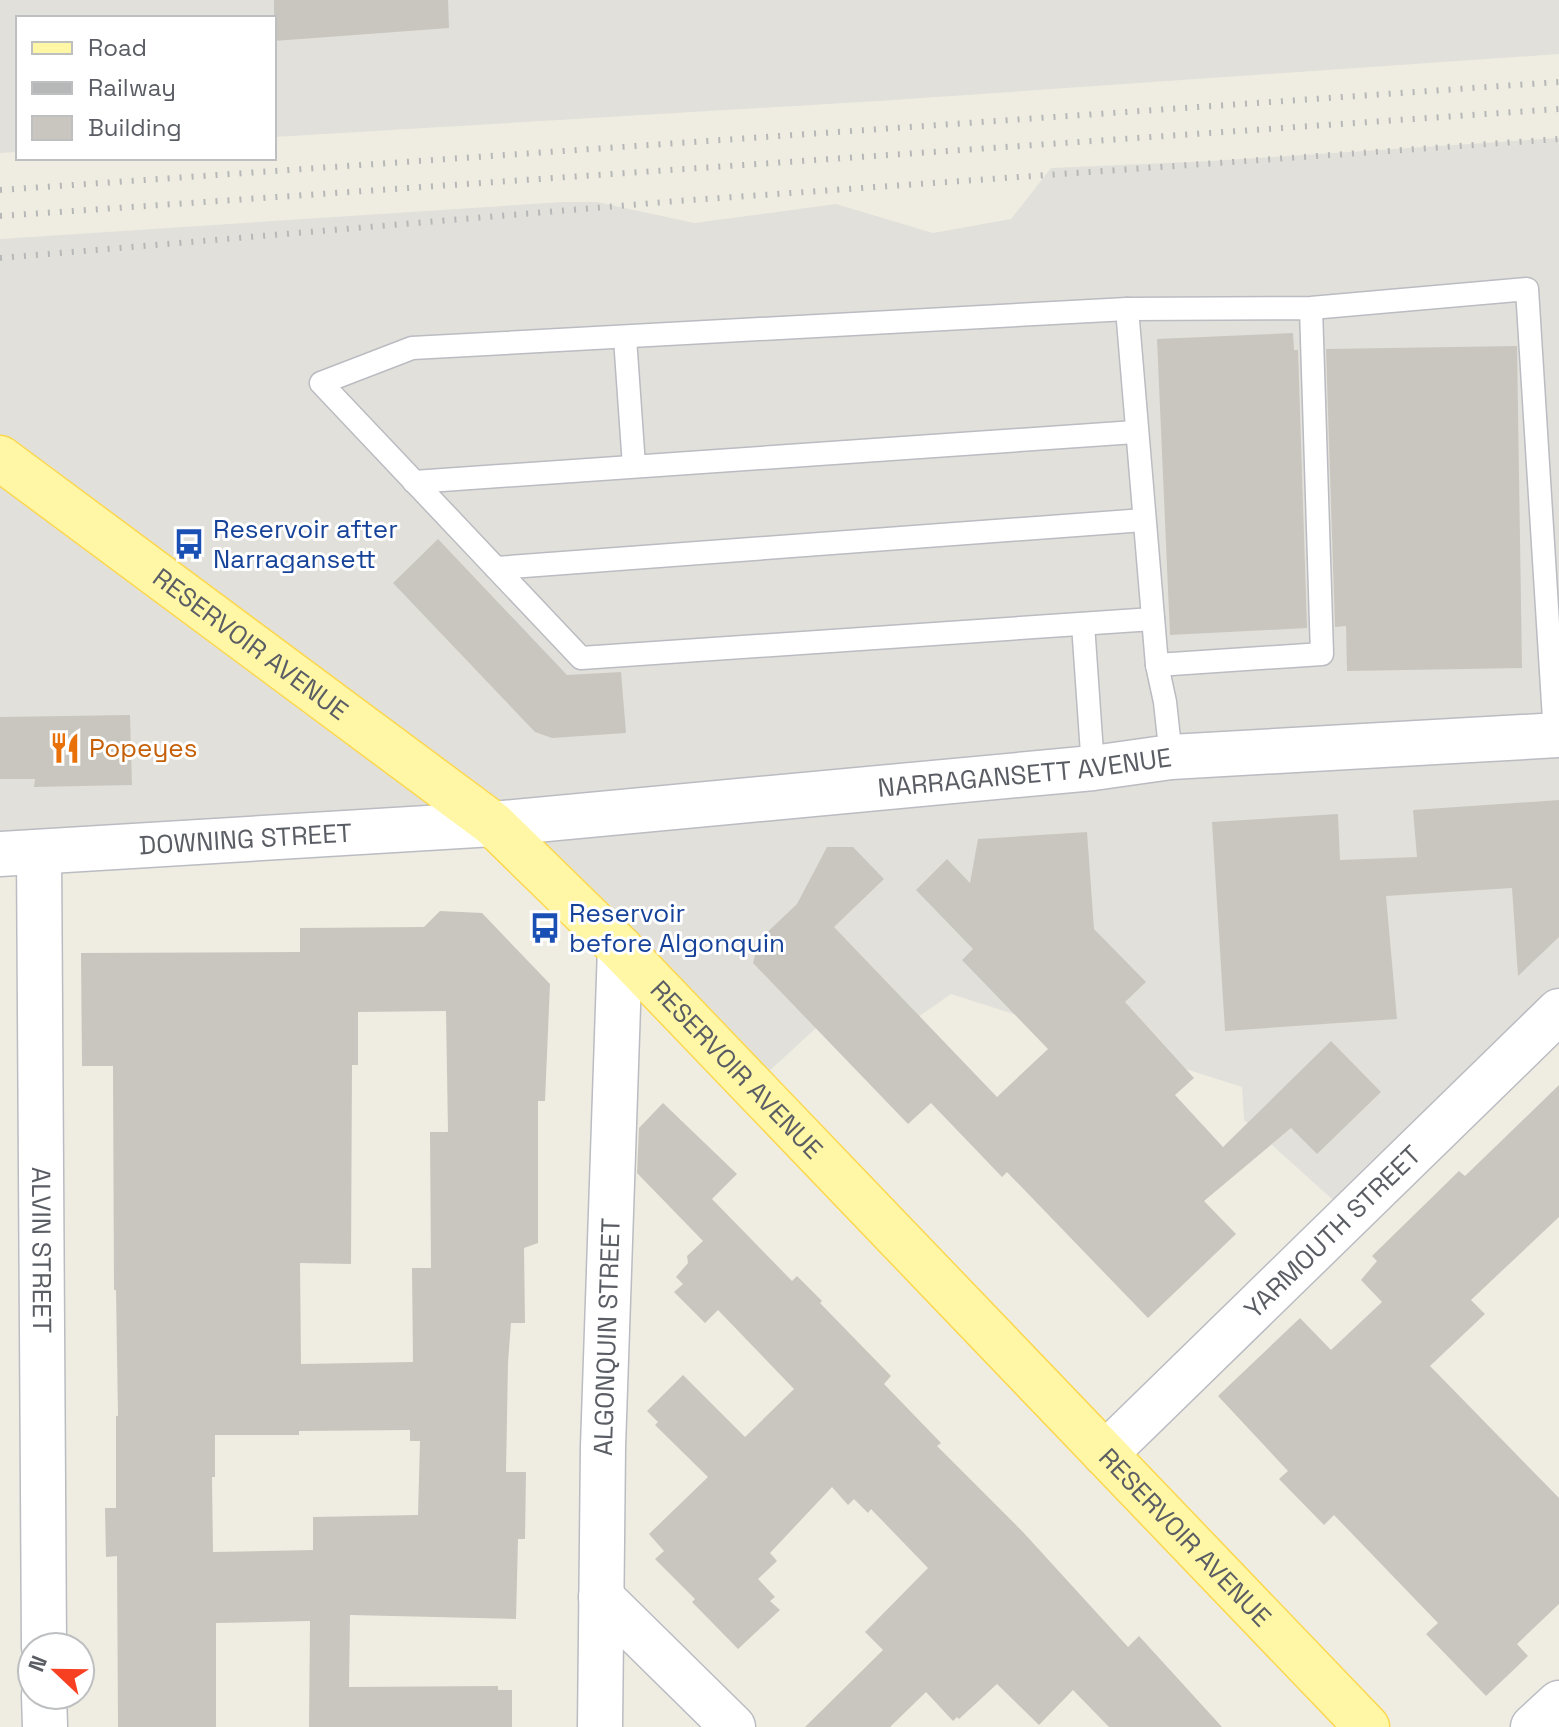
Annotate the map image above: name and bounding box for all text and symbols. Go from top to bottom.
legend [16,16,276,160]
text: Road [88,32,147,63]
text: Railway [88,72,176,103]
text: Building [88,112,182,143]
place label: Reservoir after Narragansett [213,512,398,576]
bus stop icon: Reservoir after Narragansett [172,527,206,561]
street label: RESERVOIR AVENUE [146,560,355,728]
restaurant icon: Popeyes [48,731,82,765]
place label: Popeyes [89,731,197,765]
street label: NARRAGANSETT AVENUE [876,740,1174,805]
street label: DOWNING STREET [138,816,353,863]
place label: Reservoir before Algonquin [569,896,785,960]
bus stop icon: Reservoir before Algonquin [528,911,562,945]
street label: RESERVOIR AVENUE [643,973,830,1166]
street label: YARMOUTH STREET [1237,1138,1428,1326]
street label: ALVIN STREET [24,1167,59,1333]
street label: ALGONQUIN STREET [586,1217,628,1456]
street label: RESERVOIR AVENUE [1092,1441,1279,1634]
north arrow [16,1631,96,1711]
text: N [22,1651,53,1676]

